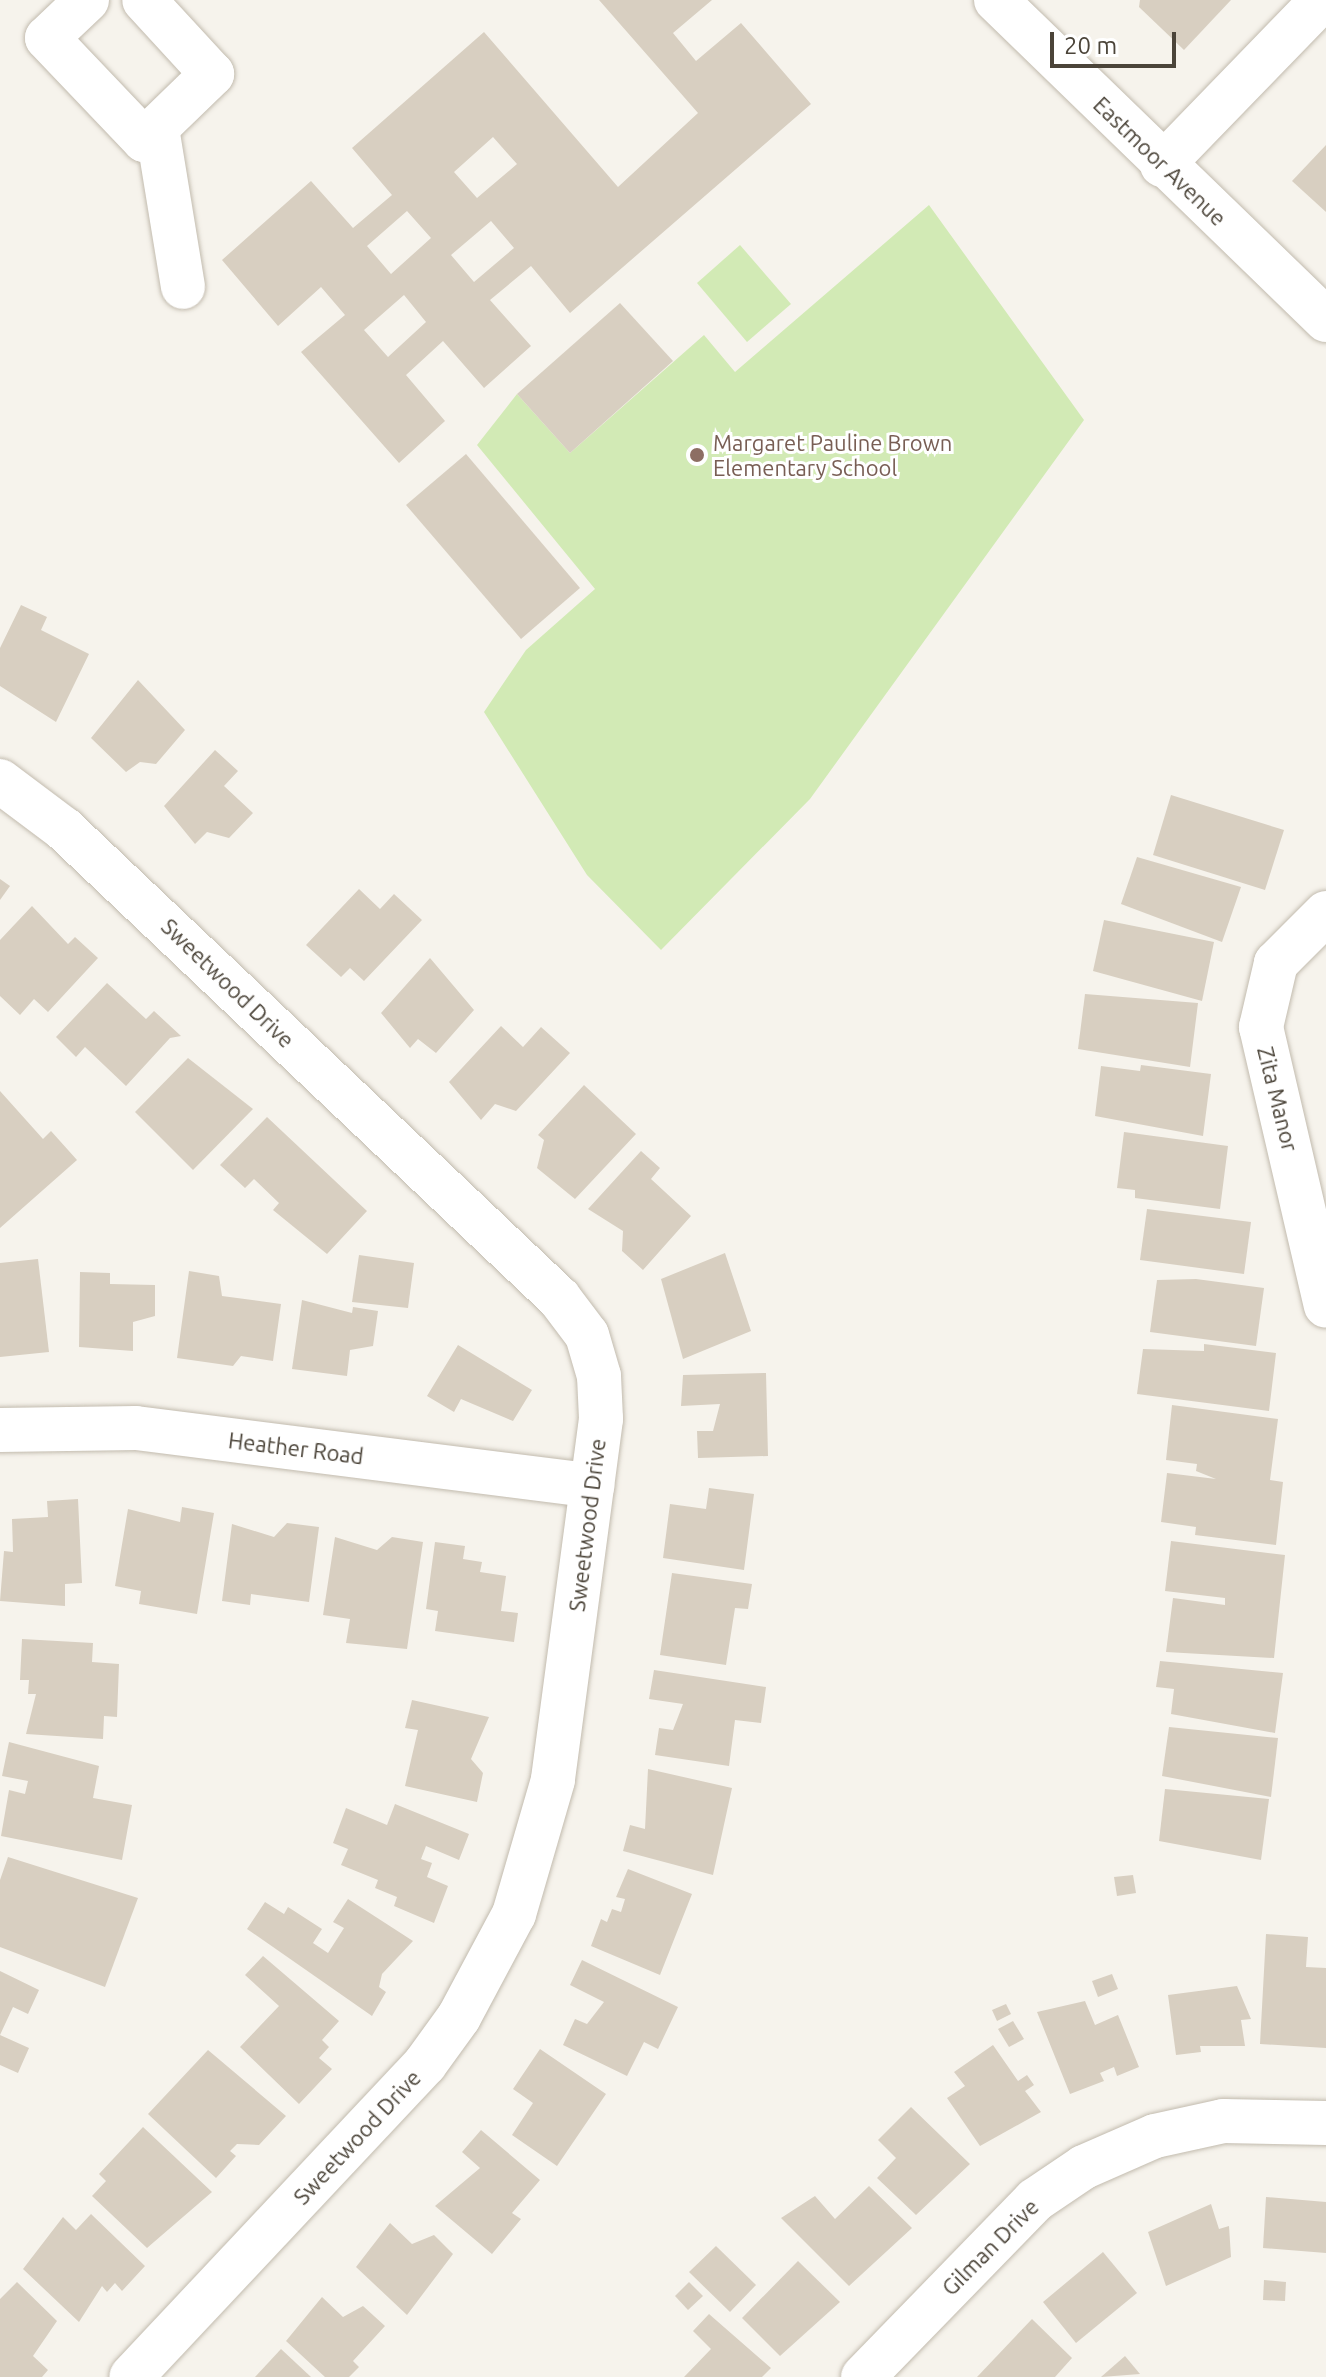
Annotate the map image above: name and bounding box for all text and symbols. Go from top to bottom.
scale bar [1054,16,1180,66]
text: 20 m [1064,32,1117,59]
street label: Eastmoor Avenue [1088,91,1232,231]
place label: Margaret Pauline Brown Elementary School [713,429,952,480]
marker: Margaret Pauline Brown Elementary School [688,446,706,464]
street label: Sweetwood Drive [156,913,300,1053]
street label: Zita Manor [1252,1044,1304,1154]
street label: Heather Road [227,1427,365,1469]
street label: Sweetwood Drive [563,1437,611,1613]
street label: Sweetwood Drive [288,2064,426,2210]
street label: Gilman Drive [936,2193,1044,2301]

